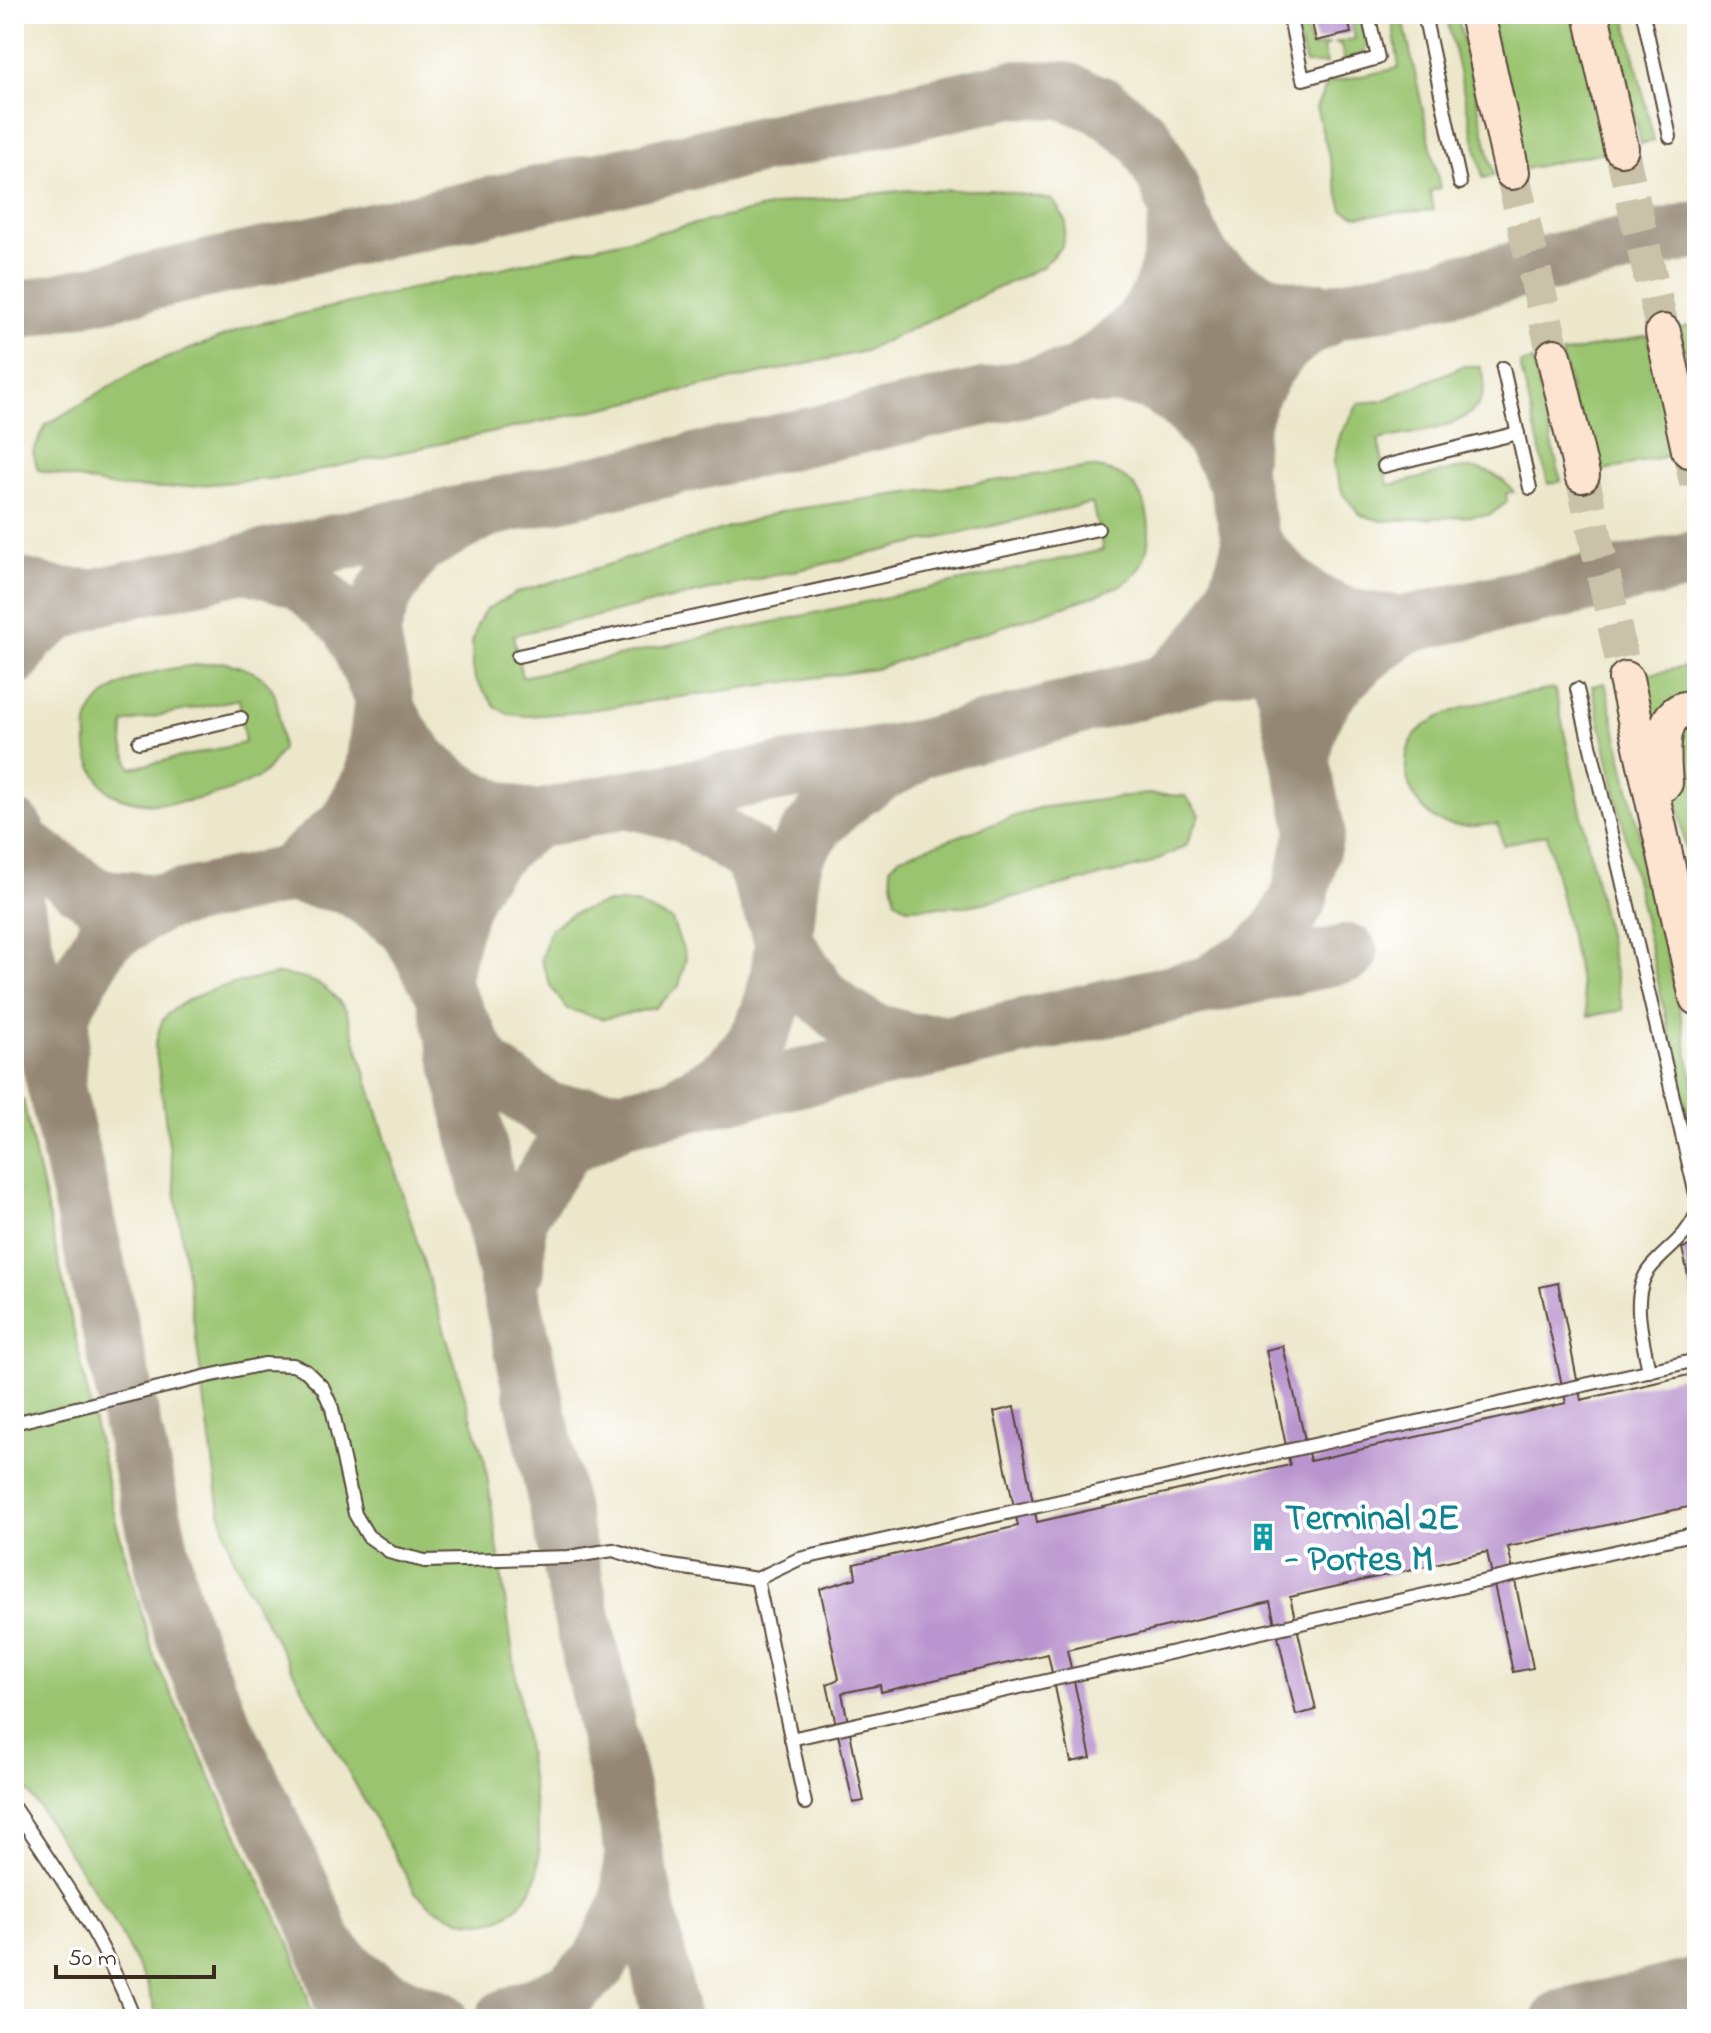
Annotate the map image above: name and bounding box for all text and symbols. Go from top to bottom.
place label: Terminal 2E - Portes M [1284,1494,1459,1588]
building icon: Terminal 2E - Portes M [1248,1522,1278,1552]
scale bar [56,1929,214,1979]
text: 50 m [68,1942,117,1977]

